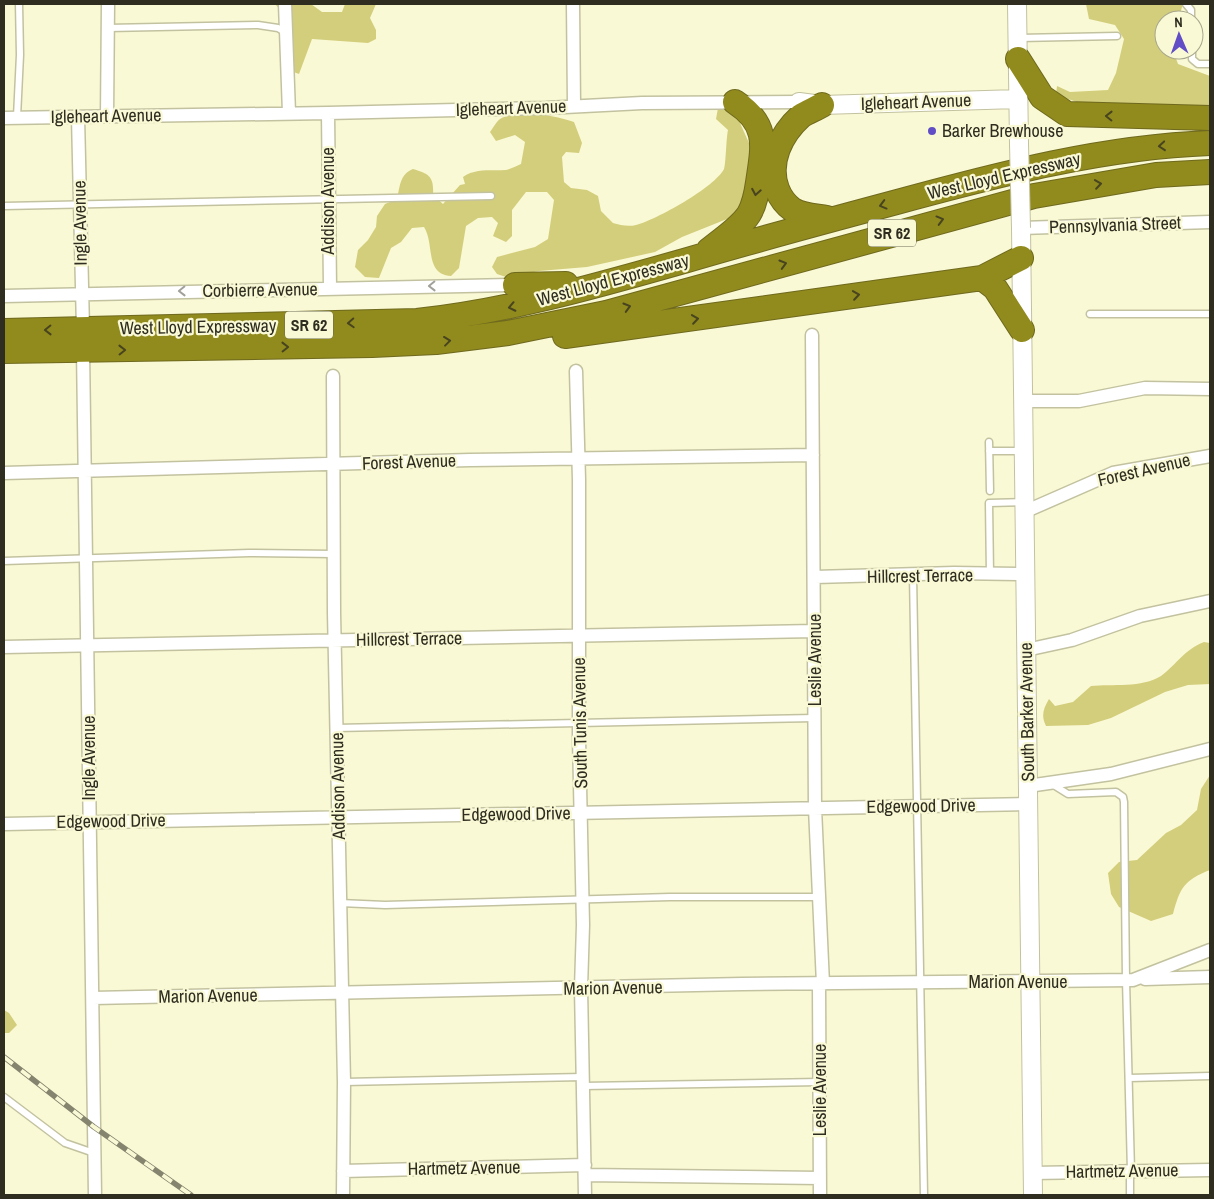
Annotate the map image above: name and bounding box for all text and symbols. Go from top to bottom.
north arrow [1154,10,1204,60]
text: N [1174,13,1183,31]
street label: Igleheart Avenue [860,87,972,116]
street label: Igleheart Avenue [455,93,567,122]
street label: Igleheart Avenue [51,102,161,129]
one-way arrow [1105,111,1112,121]
place label: Barker Brewhouse [942,118,1063,143]
marker: Barker Brewhouse [926,125,938,137]
one-way arrow [1157,140,1165,151]
street label: West Lloyd Expressway [925,146,1084,205]
street label: Addison Avenue [315,147,340,256]
one-way arrow [1094,179,1102,190]
street label: Ingle Avenue [66,180,93,266]
one-way arrow [751,188,761,197]
one-way arrow [880,200,888,210]
street label: Pennsylvania Street [1049,210,1181,239]
one-way arrow [935,215,944,226]
road number: SR 62 [868,220,916,247]
street label: West Lloyd Expressway [534,247,692,312]
one-way arrow [779,259,787,269]
street label: Corbierre Avenue [202,276,318,303]
one-way arrow [427,281,435,291]
one-way arrow [178,286,186,296]
one-way arrow [853,290,861,301]
one-way arrow [508,301,517,311]
one-way arrow [622,303,630,313]
road number: SR 62 [285,312,333,338]
street label: West Lloyd Expressway [120,313,277,340]
one-way arrow [692,314,700,325]
one-way arrow [347,318,355,329]
one-way arrow [44,324,52,335]
one-way arrow [444,336,452,347]
one-way arrow [282,342,289,352]
one-way arrow [119,345,127,355]
street label: Forest Avenue [361,447,456,476]
street label: Forest Avenue [1095,447,1193,492]
street label: Hillcrest Terrace [867,562,973,589]
street label: Leslie Avenue [802,614,827,706]
street label: Hillcrest Terrace [356,625,462,652]
street label: South Barker Avenue [1013,642,1040,782]
street label: South Tunis Avenue [566,657,593,789]
street label: Ingle Avenue [76,715,101,801]
street label: Addison Avenue [324,732,351,841]
street label: Edgewood Drive [866,792,976,819]
street label: Edgewood Drive [461,800,571,827]
street label: Edgewood Drive [56,807,166,834]
street label: Marion Avenue [968,969,1068,994]
street label: Marion Avenue [563,974,663,1001]
street label: Marion Avenue [158,982,258,1009]
street label: Leslie Avenue [807,1044,832,1136]
street label: Hartmetz Avenue [407,1154,521,1181]
street label: Hartmetz Avenue [1065,1157,1179,1184]

